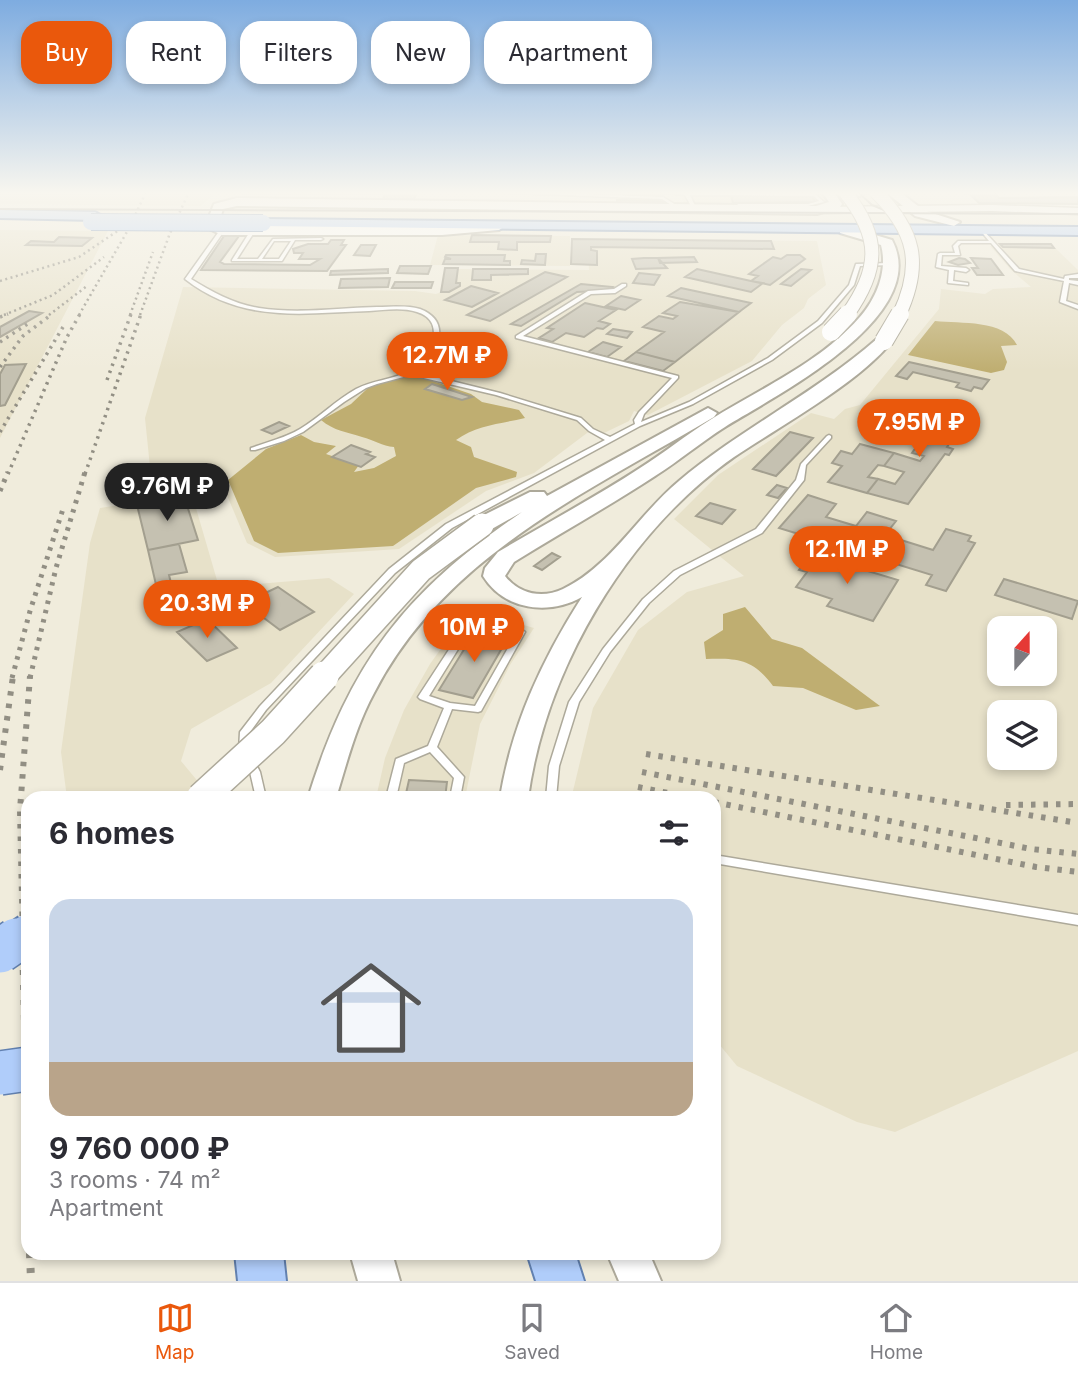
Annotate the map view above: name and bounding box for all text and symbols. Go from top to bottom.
chip: Buy [21,21,112,84]
chip: Rent [126,21,226,84]
chip: Filters [240,21,357,84]
chip: New [371,21,470,84]
chip: Apartment [484,21,652,84]
pin: 12.7M ₽ [382,332,512,392]
text: 12.7M ₽ [403,341,491,369]
pin: 7.95M ₽ [854,400,984,459]
text: 7.95M ₽ [873,408,965,436]
pin: 9.76M ₽ [102,463,232,523]
text: 9.76M ₽ [120,472,214,500]
pin: 12.1M ₽ [782,526,912,586]
text: 12.1M ₽ [805,535,889,563]
pin: 20.3M ₽ [142,580,272,640]
text: 20.3M ₽ [159,589,255,617]
pin: 10M ₽ [425,604,523,664]
text: 10M ₽ [439,613,509,641]
north arrow [987,616,1057,686]
map controls [987,616,1057,770]
button: layers [987,700,1057,770]
icon: filters [655,814,693,852]
text: 6 homes [49,815,175,851]
icon: home [308,945,434,1071]
text: 9 760 000 ₽ [49,1130,229,1166]
text: 3 rooms · 74 m² [49,1166,221,1194]
text: Apartment [49,1194,163,1222]
tab: Map [155,1299,194,1364]
tab: Saved [504,1299,560,1364]
tab: Home [870,1299,923,1364]

